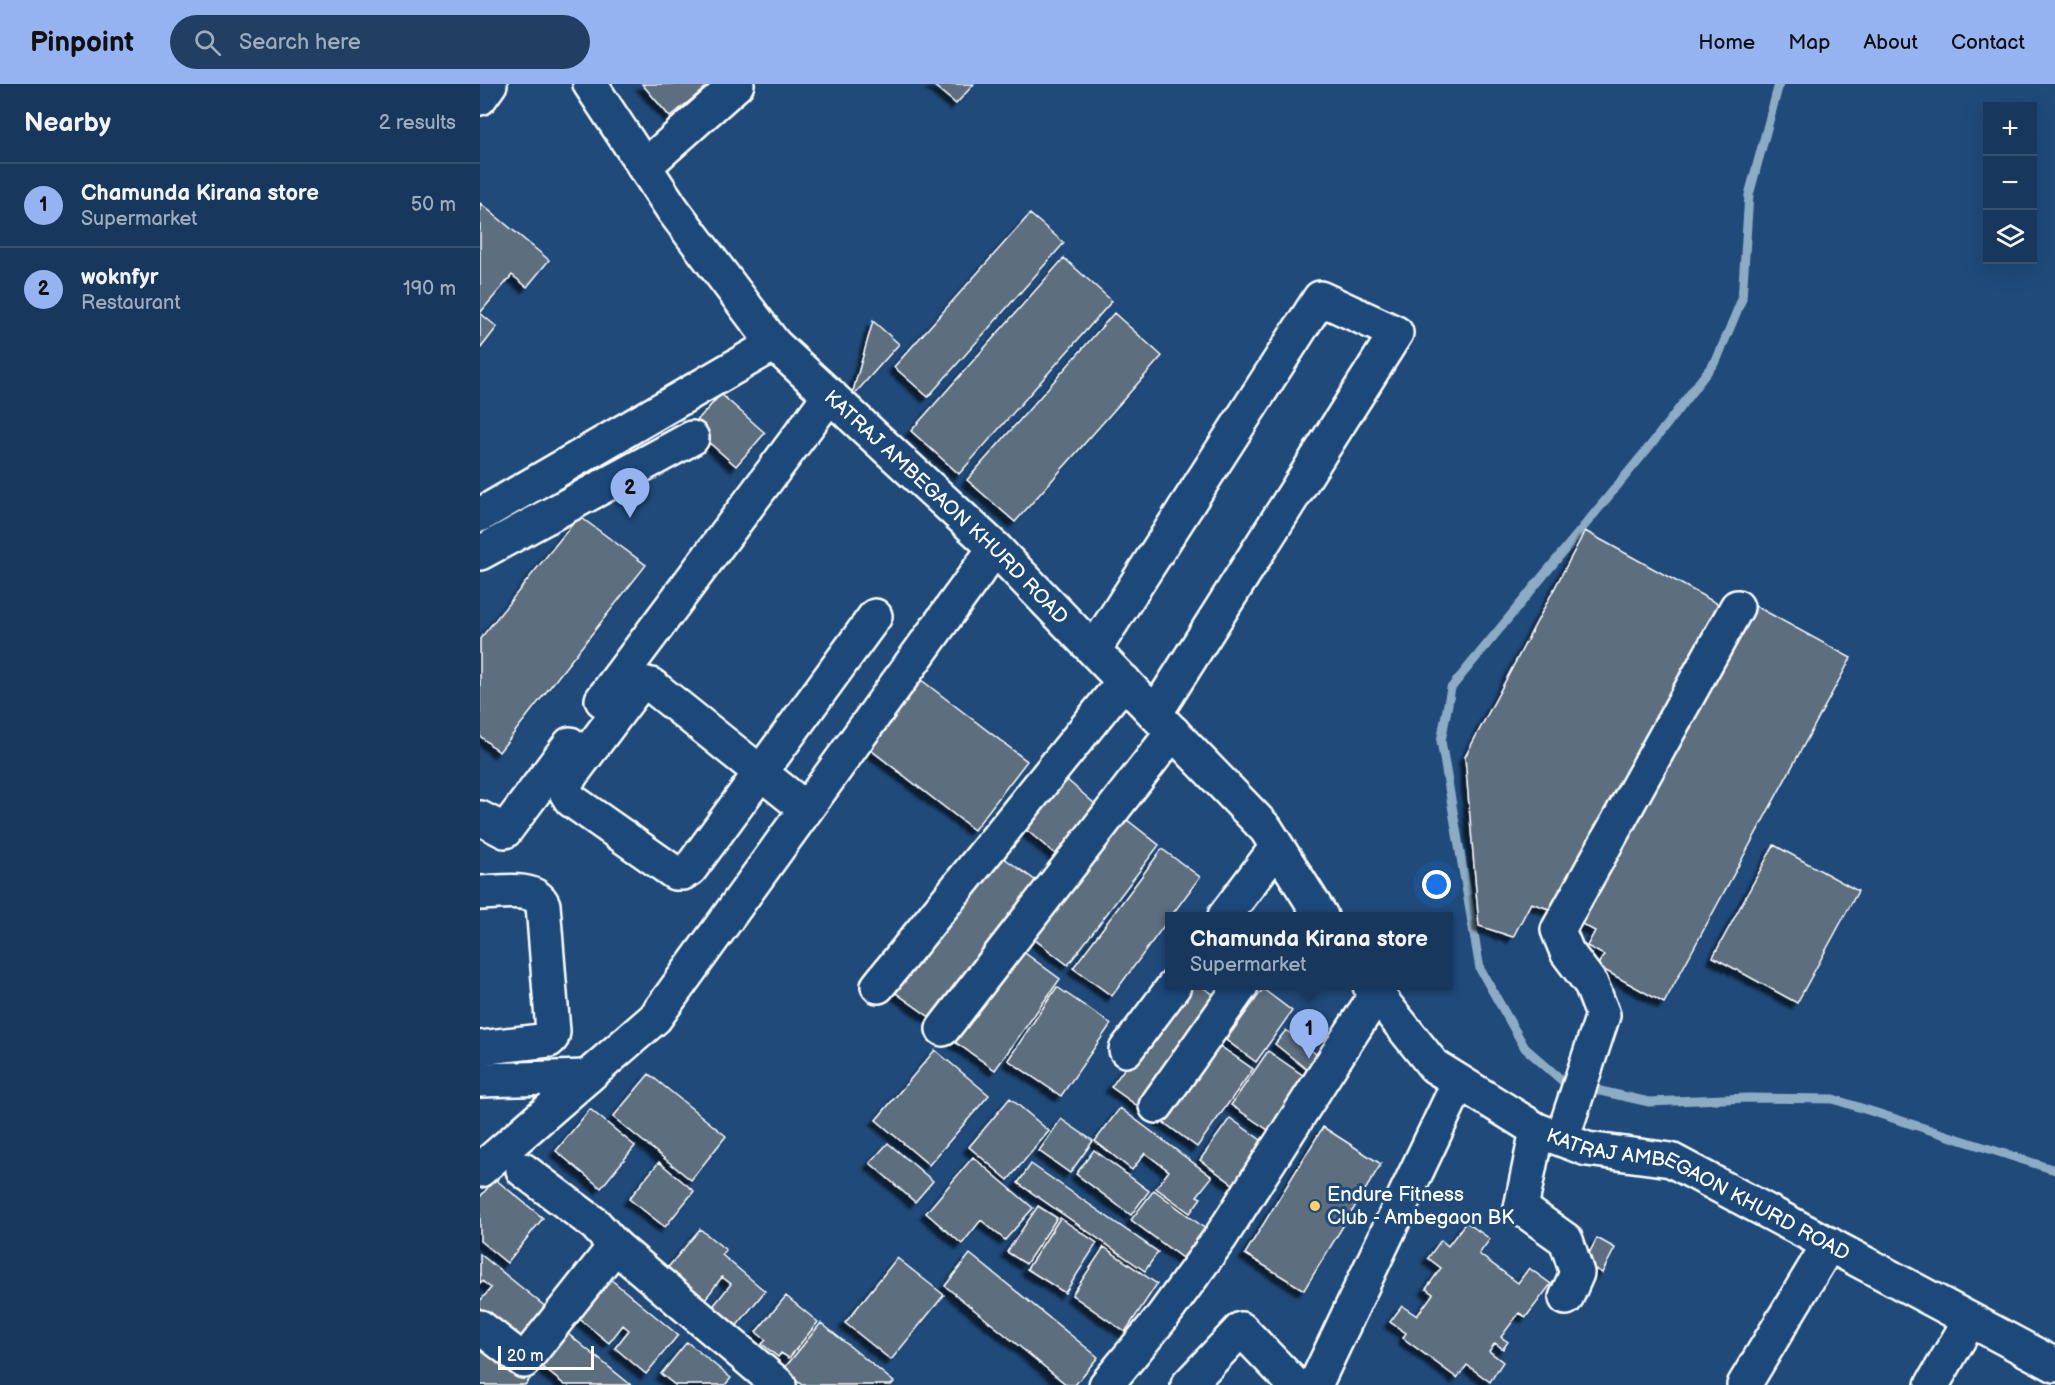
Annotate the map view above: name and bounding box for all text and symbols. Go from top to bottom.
search box [170,15,590,69]
text: Pinpoint [30,26,134,59]
icon: search [191,26,224,59]
text: Search here [239,29,361,56]
text: Home [1698,30,1755,55]
text: Map [1788,30,1830,55]
text: About [1863,30,1918,55]
text: Contact [1951,30,2025,55]
map controls [1983,102,2037,264]
button: + [1983,102,2037,156]
text: Nearby [24,108,111,139]
text: 2 results [379,111,456,135]
button: − [1983,156,2037,210]
text: Chamunda Kirana store [81,180,319,207]
text: 1 [39,193,48,217]
text: 50 m [411,193,456,217]
text: Supermarket [81,207,197,231]
button: layers [1983,210,2037,264]
text: woknfyr [81,264,158,291]
text: 2 [38,277,49,301]
text: 190 m [403,277,456,301]
text: Restaurant [81,291,181,315]
street label: KATRAJ AMBEGAON KHURD ROAD [819,386,1073,629]
pin: 2 [610,468,650,518]
your location [1422,870,1451,899]
popup [1165,912,1453,990]
text: Chamunda Kirana store [1190,926,1428,953]
text: Supermarket [1190,953,1307,977]
pin: 1 [1290,1010,1328,1059]
street label: KATRAJ AMBEGAON KHURD ROAD [1543,1124,1854,1266]
place label: Endure Fitness Club - Ambegaon BK [1327,1183,1514,1230]
marker: Endure Fitness Club - Ambegaon BK [1308,1199,1322,1213]
scale bar [498,1343,594,1370]
text: 20 m [507,1347,543,1366]

